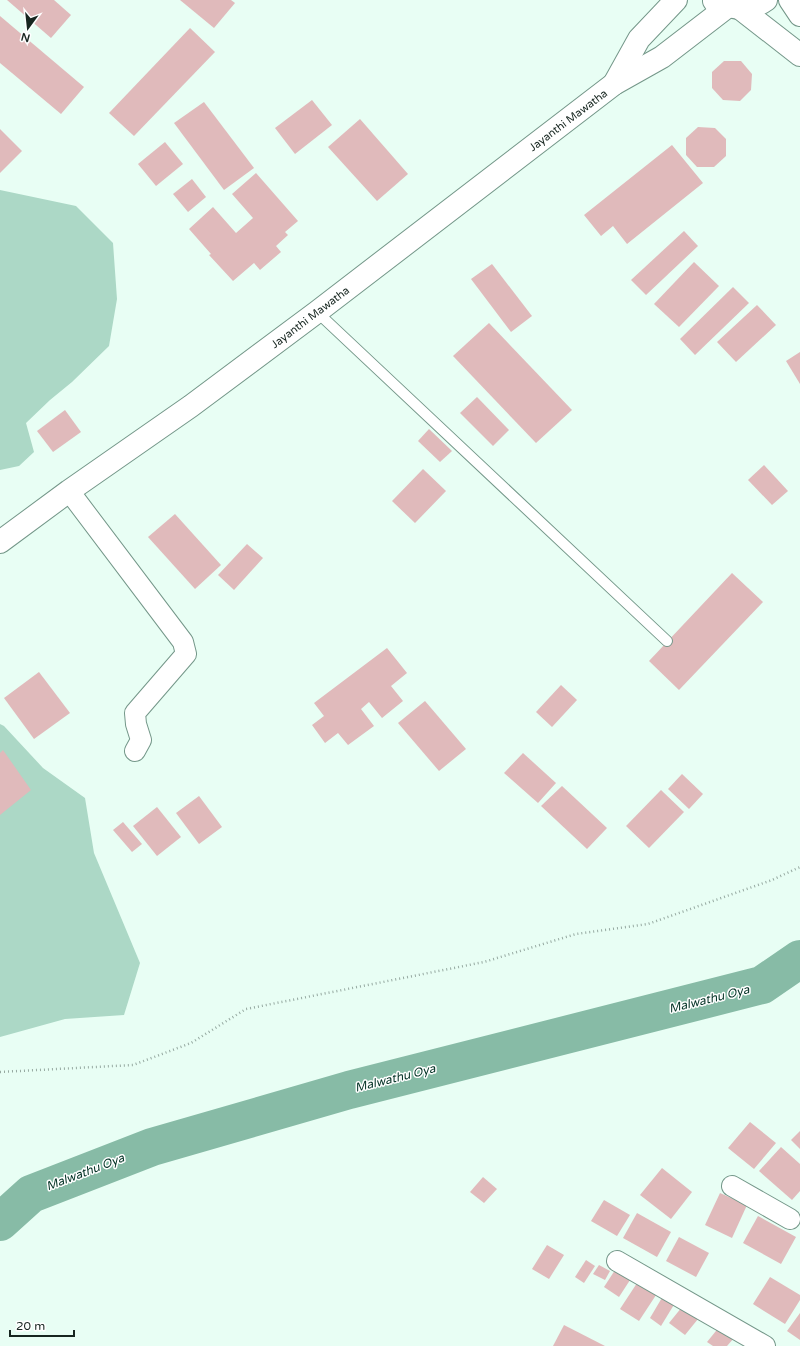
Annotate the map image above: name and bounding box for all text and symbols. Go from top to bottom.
north arrow [8,8,48,48]
text: N [20,30,31,45]
street label: Jayanthi Mawatha [527,87,610,154]
street label: Jayanthi Mawatha [269,284,352,351]
water label: Malwathu Oya [667,982,751,1016]
water label: Malwathu Oya [353,1061,437,1095]
water label: Malwathu Oya [44,1151,126,1193]
scale bar [10,1312,74,1338]
text: 20 m [16,1319,45,1333]

